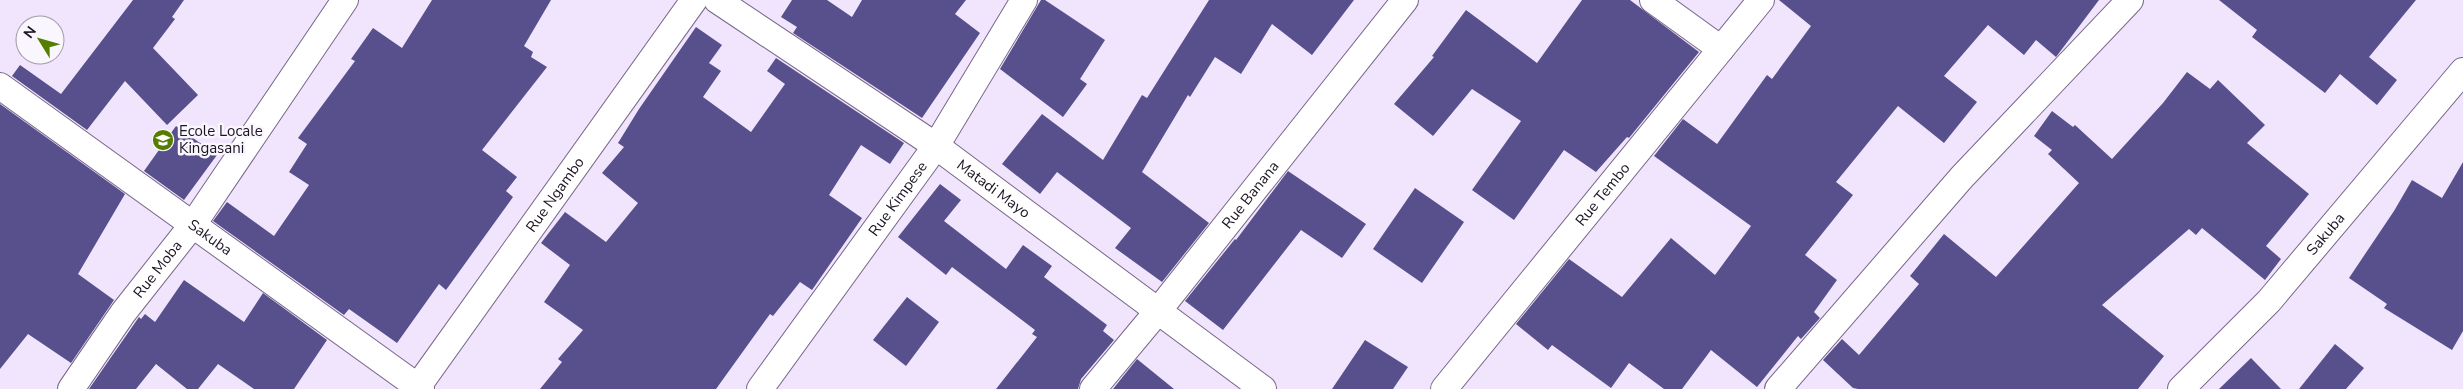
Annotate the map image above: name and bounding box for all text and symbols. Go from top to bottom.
north arrow [15,15,65,65]
text: N [19,23,41,42]
place label: Ecole Locale Kingasani [179,121,263,158]
school or university icon: Ecole Locale Kingasani [151,128,175,152]
street label: Rue Ngambo [521,153,589,236]
street label: Matadi Mayo [953,155,1034,223]
street label: Rue Kimpese [864,157,932,240]
street label: Rue Banana [1217,157,1283,233]
street label: Rue Tembo [1571,159,1634,230]
street label: Sakuba [2302,209,2349,260]
street label: Sakuba [184,215,236,260]
street label: Rue Moba [129,236,187,302]

